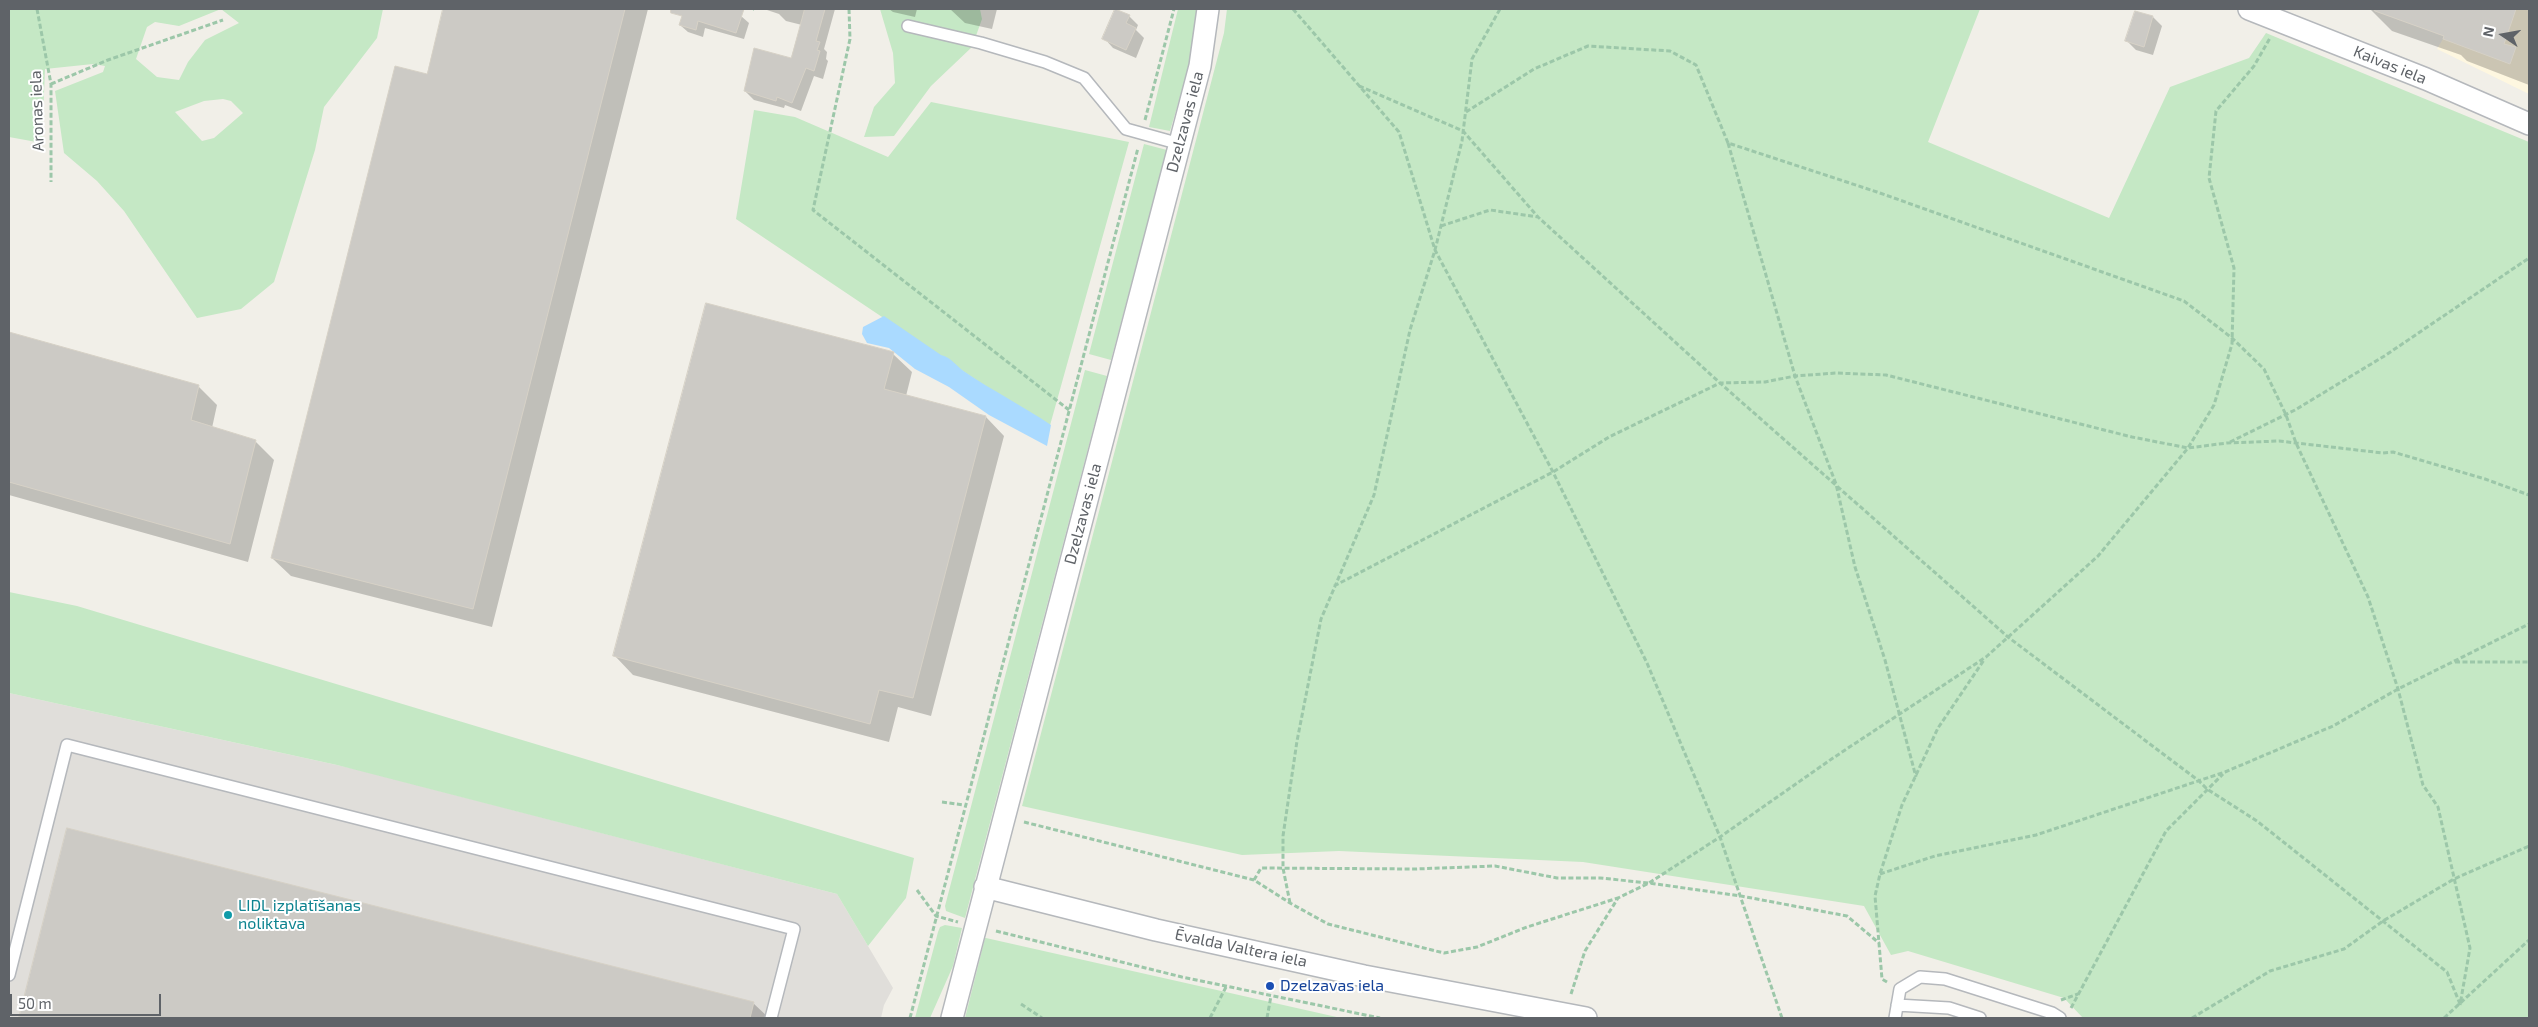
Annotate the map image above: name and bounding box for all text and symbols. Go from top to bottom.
north arrow [2478,10,2528,60]
text: N [2478,25,2497,38]
street label: Kaivas iela [2351,42,2429,88]
street label: Dzelzavas iela [1162,69,1208,175]
street label: Aronas iela [26,70,48,152]
street label: Dzelzavas iela [1060,461,1106,567]
place label: LIDL izplatīšanas noliktava [238,896,361,934]
marker: LIDL izplatīšanas noliktava [222,909,234,921]
street label: Ēvalda Valtera iela [1173,925,1309,971]
place label: Dzelzavas iela [1280,976,1384,996]
marker: Dzelzavas iela [1264,980,1276,992]
scale bar [12,984,164,1016]
text: 50 m [18,994,52,1012]

